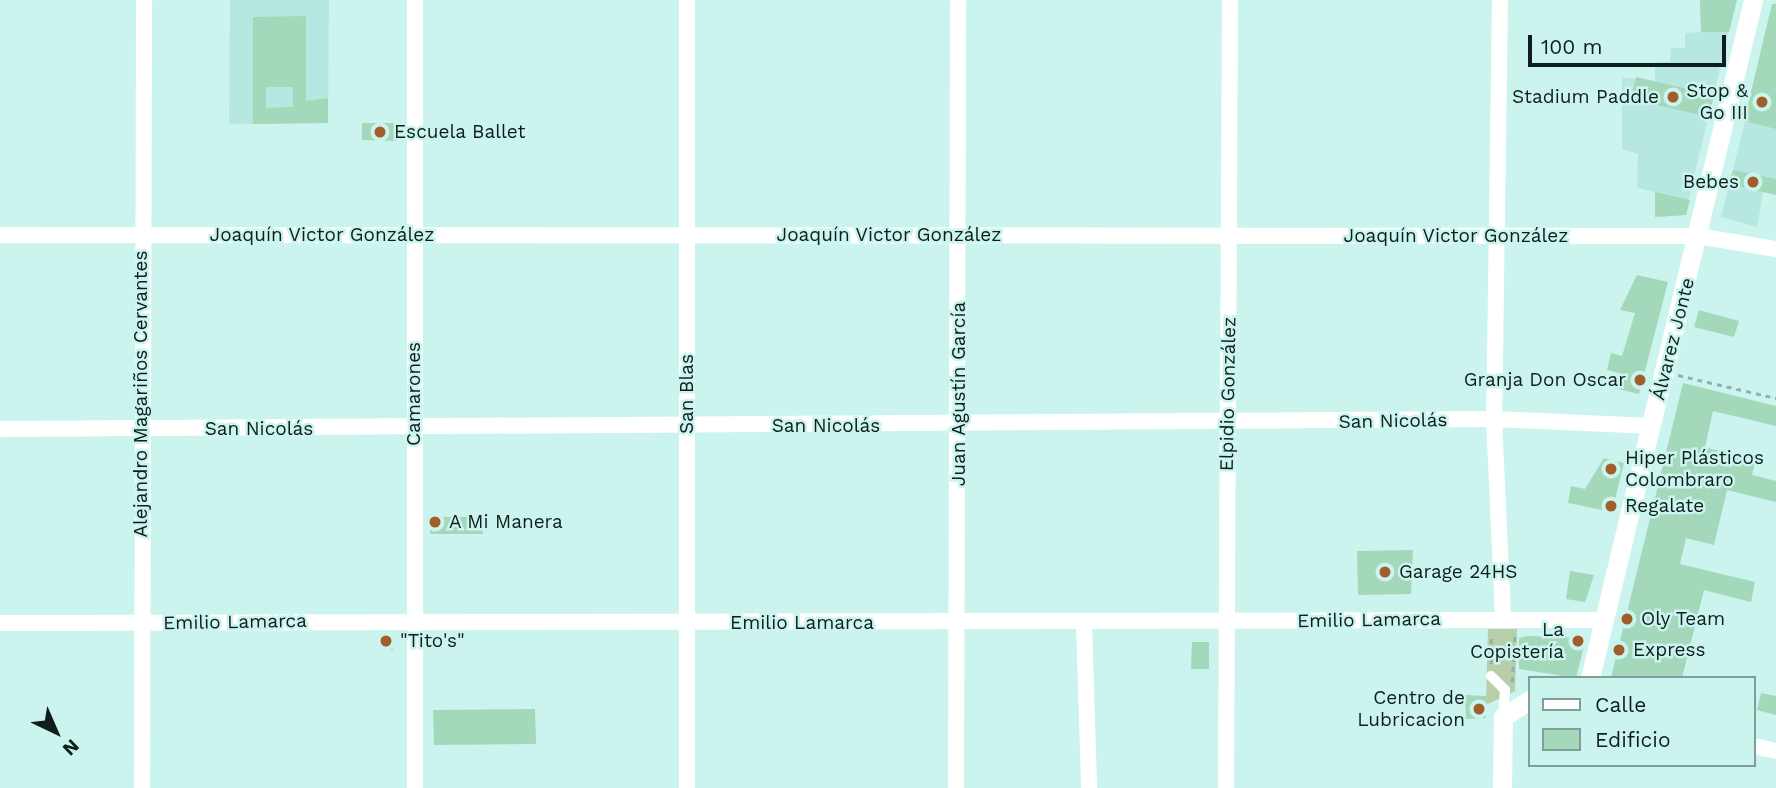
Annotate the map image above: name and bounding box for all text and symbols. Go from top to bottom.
scale bar [1531,21,1729,65]
text: 100 m [1541,34,1603,59]
place label: Stop & Go III [1686,80,1748,124]
place label: Stadium Paddle [1512,86,1659,108]
marker: Stadium Paddle [1665,89,1681,105]
marker: Stop & Go III [1754,94,1770,110]
place label: Escuela Ballet [394,121,526,143]
marker: Escuela Ballet [372,124,388,140]
place label: Bebes [1683,171,1739,193]
marker: Bebes [1745,174,1761,190]
street label: Joaquín Victor González [209,224,435,246]
street label: Joaquín Victor González [776,224,1002,246]
street label: Joaquín Victor González [1343,225,1569,247]
street label: Alejandro Magariños Cervantes [130,250,152,538]
street label: Álvarez Jonte [1647,275,1699,403]
street label: Juan Agustín García [948,301,970,487]
street label: Elpidio González [1215,317,1241,471]
street label: Camarones [403,342,425,446]
street label: San Blas [676,354,698,434]
place label: Granja Don Oscar [1463,369,1626,391]
marker: Granja Don Oscar [1632,372,1648,388]
street label: San Nicolás [1339,409,1447,433]
street label: San Nicolás [772,415,880,437]
street label: San Nicolás [205,418,313,440]
place label: Hiper Plásticos Colombraro [1625,447,1764,491]
marker: Hiper Plásticos Colombraro [1603,461,1619,477]
place label: Regalate [1625,495,1704,517]
marker: Regalate [1603,498,1619,514]
place label: A Mi Manera [449,511,564,533]
marker: A Mi Manera [427,514,443,530]
place label: Garage 24HS [1399,561,1518,583]
marker: Garage 24HS [1377,564,1393,580]
street label: Emilio Lamarca [1297,607,1441,633]
place label: Oly Team [1641,608,1726,630]
street label: Emilio Lamarca [163,609,307,635]
marker: Oly Team [1619,611,1635,627]
street label: Emilio Lamarca [730,612,874,634]
place label: La Copistería [1470,619,1564,663]
place label: "Tito's" [400,630,465,652]
marker: "Tito's" [378,633,394,649]
marker: La Copistería [1570,633,1586,649]
place label: Express [1633,639,1706,661]
marker: Express [1611,642,1627,658]
legend [1528,676,1755,767]
place label: Centro de Lubricacion [1357,687,1465,731]
text: Calle [1595,692,1646,717]
north arrow [21,697,91,767]
marker: Centro de Lubricacion [1471,701,1487,717]
text: Edificio [1595,727,1671,752]
text: N [58,734,84,761]

